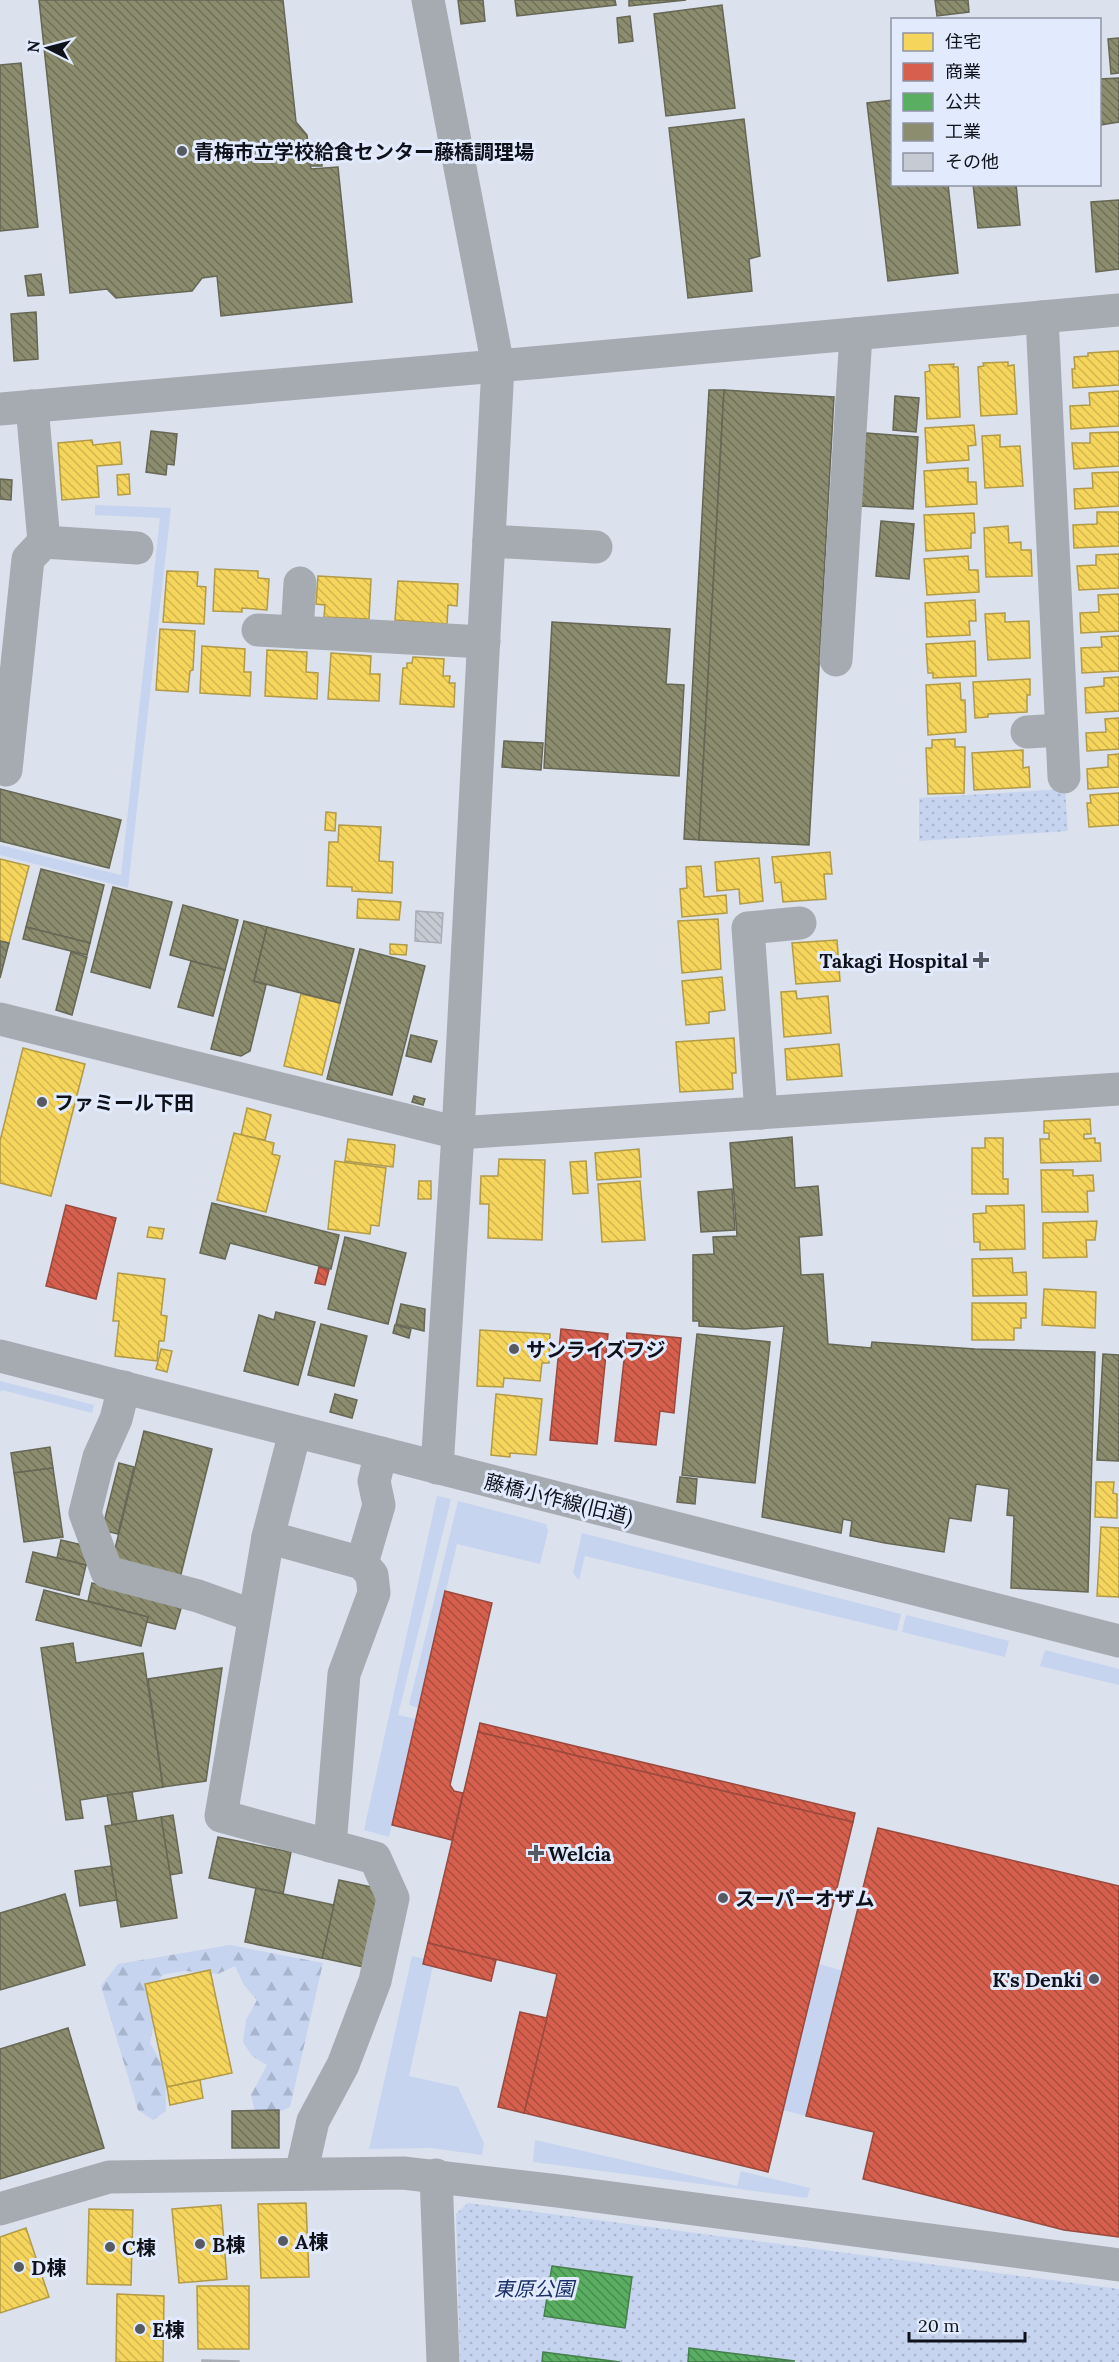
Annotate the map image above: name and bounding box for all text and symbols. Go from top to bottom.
north arrow [18,18,78,78]
legend [891,18,1101,186]
text: 住宅 [945,30,981,53]
text: N [22,39,44,54]
text: 商業 [945,60,981,83]
text: 公共 [945,90,981,113]
text: 工業 [945,120,981,143]
place label: 青梅市立学校給食センター藤橋調理場 [194,139,534,164]
marker: 青梅市立学校給食センター藤橋調理場 [175,144,189,158]
text: その他 [945,150,999,173]
place label: Takagi Hospital [819,948,968,973]
marker: Takagi Hospital [972,951,990,969]
place label: ファミール下田 [54,1090,194,1115]
marker: ファミール下田 [35,1095,49,1109]
place label: サンライズフジ [526,1337,665,1362]
marker: サンライズフジ [507,1342,521,1356]
street label: 藤橋小作線(旧道) [482,1468,636,1531]
place label: Welcia [548,1841,612,1866]
marker: Welcia [529,1846,543,1860]
place label: スーパーオザム [735,1886,874,1911]
marker: スーパーオザム [716,1891,730,1905]
place label: K's Denki [992,1967,1082,1992]
marker: K's Denki [1087,1972,1101,1986]
place label: A棟 [295,2229,328,2254]
place label: B棟 [212,2232,245,2257]
marker: A棟 [276,2234,290,2248]
place label: C棟 [122,2235,156,2260]
marker: B棟 [193,2237,207,2251]
marker: C棟 [103,2240,117,2254]
place label: D棟 [31,2255,66,2280]
marker: D棟 [12,2260,26,2274]
park label: 東原公園 [494,2276,577,2301]
scale bar [909,2305,1024,2343]
text: 20 m [918,2314,960,2337]
place label: E棟 [152,2317,184,2342]
marker: E棟 [133,2322,147,2336]

